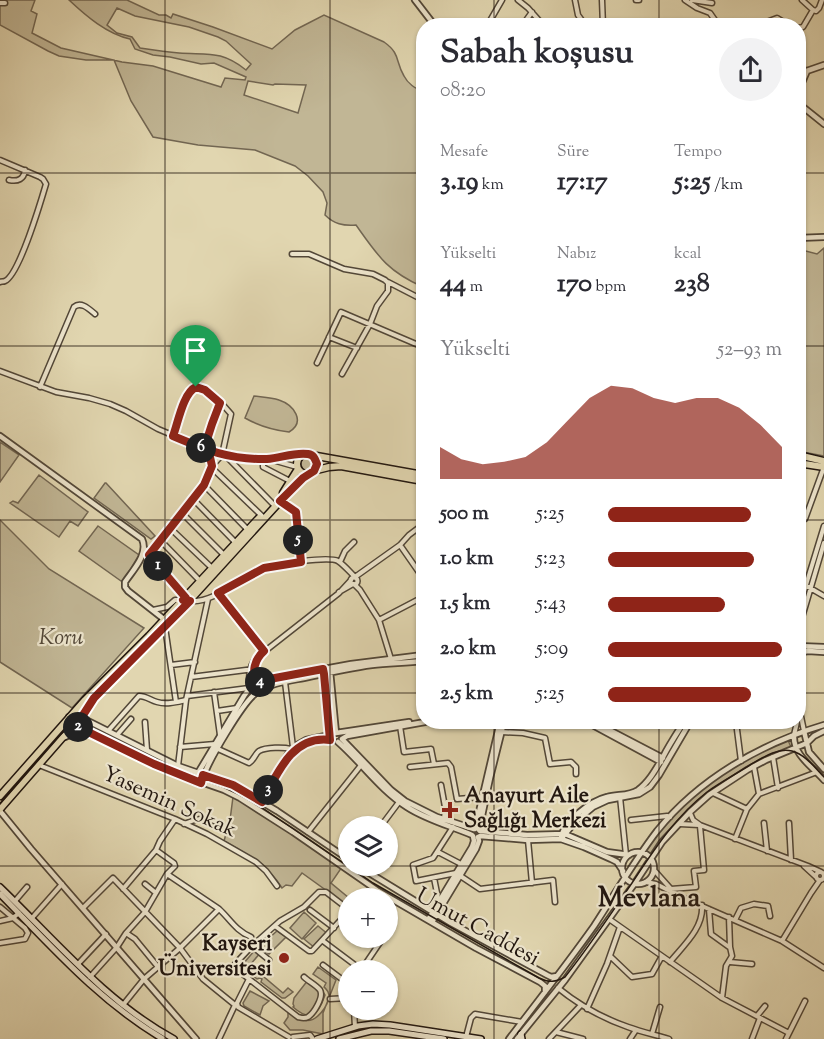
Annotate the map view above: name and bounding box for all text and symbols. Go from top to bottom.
text: Sabah koşusu [440,30,634,78]
button: share [719,38,782,101]
text: 08:20 [440,77,486,106]
text: Mesafe [440,141,488,164]
text: Süre [557,141,589,164]
text: Tempo [674,141,722,164]
text: 3.19 [440,164,478,201]
text: 17:17 [557,164,608,201]
text: 5:25 [674,164,711,201]
text: km [478,174,504,197]
text: /km [711,174,743,197]
text: Yükselti [440,243,496,266]
text: Nabız [557,243,596,266]
text: kcal [674,243,702,266]
text: 44 [440,266,466,303]
text: 170 [557,266,592,303]
text: 238 [674,266,710,303]
text: m [466,276,483,299]
text: bpm [592,276,626,299]
pin [170,325,221,387]
icon: arrive [179,334,212,367]
text: Yükselti [440,336,510,365]
text: 52–93 m [717,336,782,365]
pin: 6 [186,433,216,463]
text: 6 [197,436,205,459]
text: 500 m [440,500,489,529]
text: 5:25 [536,500,564,529]
pin: 5 [283,525,313,555]
text: 5 [295,528,301,551]
text: 1.0 km [440,545,494,574]
text: 5:23 [536,545,565,574]
pin: 1 [143,551,173,581]
text: 1 [155,554,161,577]
text: 1.5 km [440,590,490,619]
text: 5:43 [536,590,566,619]
park label: Koru [39,623,84,655]
text: 2.0 km [440,635,496,664]
text: 5:09 [536,635,568,664]
pin: 4 [245,667,275,697]
text: 4 [256,670,264,693]
text: 2.5 km [440,680,493,709]
text: 5:25 [536,680,564,709]
pin: 2 [63,712,93,742]
text: 2 [74,715,82,738]
street label: Yasemin Sokak [96,759,242,847]
pin: 3 [253,775,283,805]
text: 3 [265,778,271,801]
place label: Anayurt Aile Sağlığı Merkezi [464,781,607,838]
marker: Anayurt Aile Sağlığı Merkezi [441,801,459,819]
map controls [338,816,398,1020]
button: layers [338,816,398,876]
district label: Mevlana [598,879,700,919]
street label: Umut Caddesi [409,881,545,975]
button: + [338,888,398,948]
place label: Kayseri Üniversitesi [158,929,273,986]
marker: Kayseri Üniversitesi [277,951,291,965]
button: − [338,960,398,1020]

